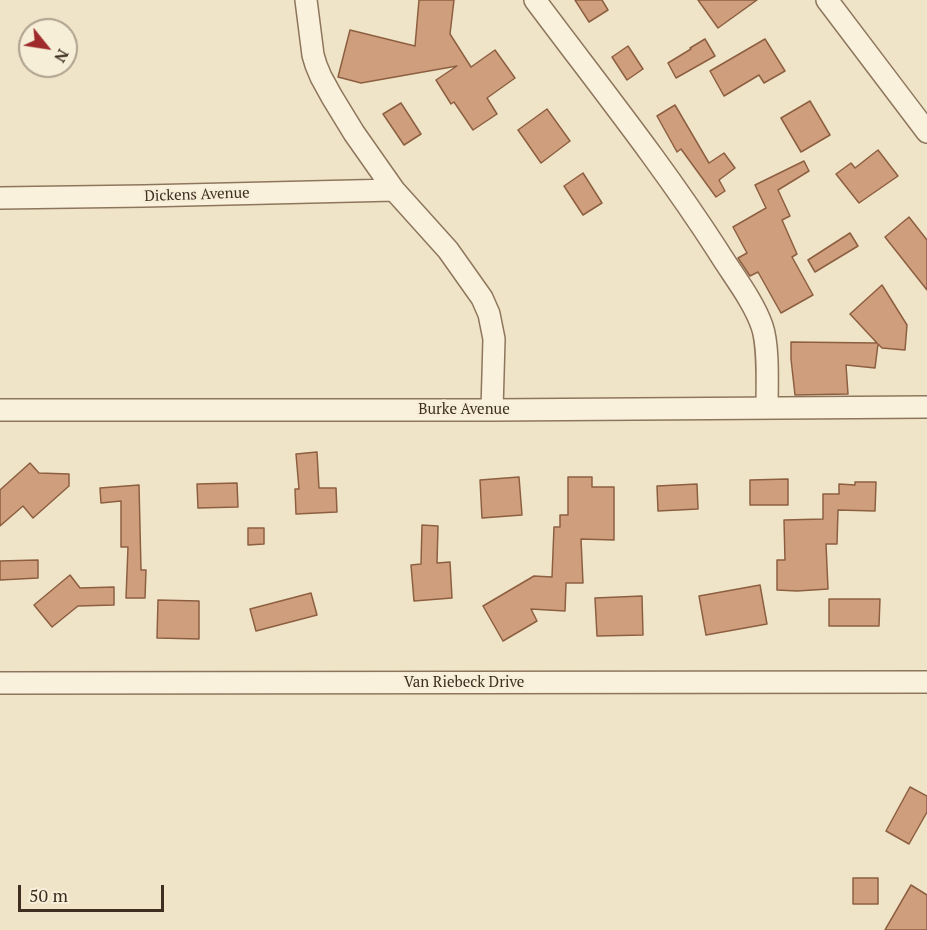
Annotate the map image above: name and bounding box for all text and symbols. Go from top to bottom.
north arrow [18,18,78,78]
text: N [49,45,74,67]
street label: Dickens Avenue [144,184,250,206]
street label: Burke Avenue [418,401,510,419]
street label: Van Riebeck Drive [404,674,524,692]
scale bar [21,873,166,911]
text: 50 m [29,883,68,907]

